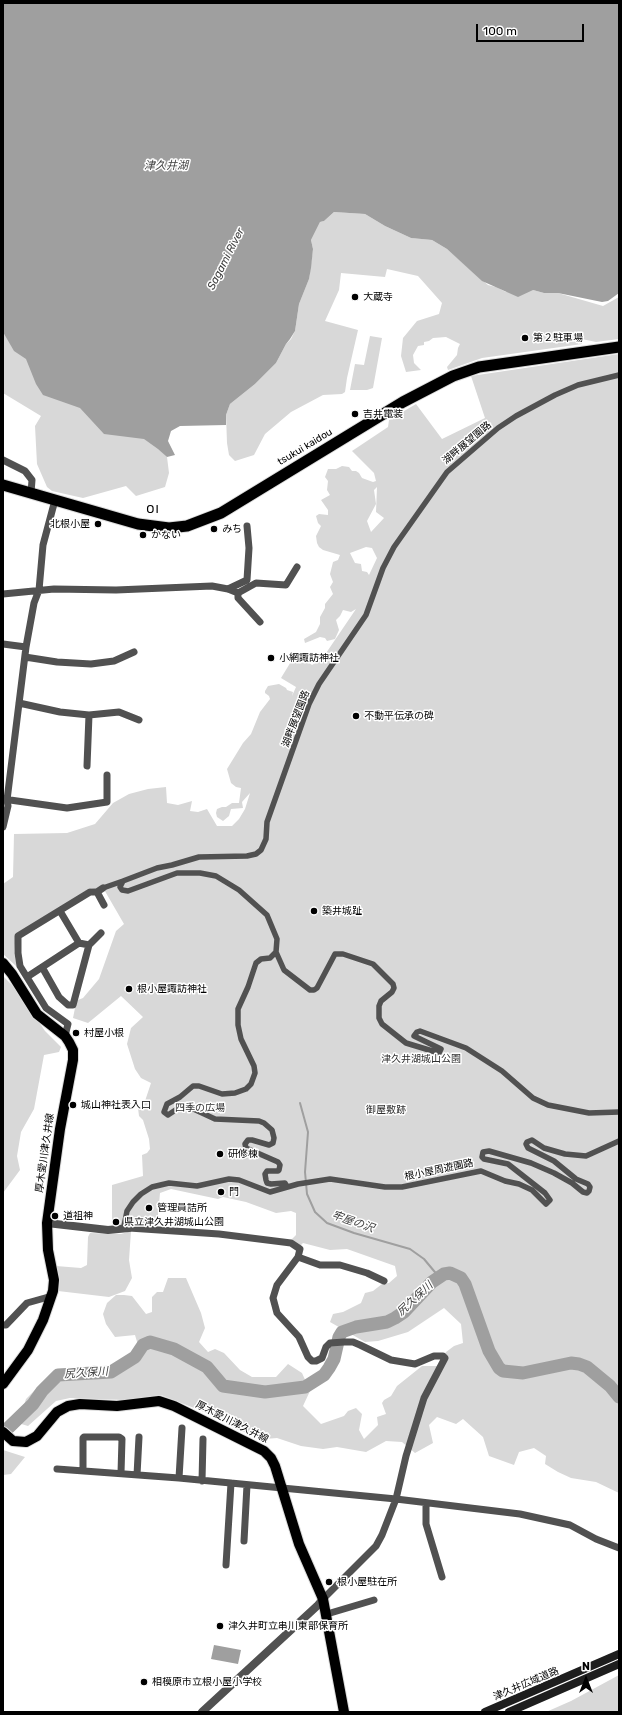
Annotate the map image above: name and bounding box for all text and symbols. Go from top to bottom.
scale bar [478,16,586,42]
text: 100 m [483,24,517,38]
water label: 津久井湖 [144,159,188,173]
water label: Sagami River [205,226,247,292]
place label: 大蔵寺 [363,291,393,303]
marker: 大蔵寺 [350,292,360,302]
place label: 第２駐車場 [533,332,583,344]
marker: 第２駐車場 [520,333,530,343]
place label: 吉井電装 [363,408,403,420]
marker: 吉井電装 [350,409,360,419]
street label: 湖畔展望園路 [440,419,494,467]
street label: tsukui kaidou [275,426,335,468]
district label: OI [146,503,160,517]
place label: 北根小屋 [50,518,90,530]
marker: 北根小屋 [93,519,103,529]
place label: みち [222,523,242,535]
marker: みち [209,524,219,534]
place label: かない [151,529,181,541]
marker: かない [138,530,148,540]
place label: 小網諏訪神社 [279,652,339,664]
marker: 小網諏訪神社 [266,653,276,663]
street label: 湖畔展望園路 [280,689,312,749]
place label: 不動平伝承の碑 [364,710,434,722]
marker: 不動平伝承の碑 [351,711,361,721]
place label: 築井城趾 [322,905,362,917]
marker: 築井城趾 [309,906,319,916]
place label: 根小屋諏訪神社 [137,983,207,995]
marker: 根小屋諏訪神社 [124,984,134,994]
place label: 村屋小根 [84,1027,124,1039]
marker: 村屋小根 [71,1028,81,1038]
park label: 津久井湖城山公園 [381,1053,461,1065]
place label: 城山神社表入口 [81,1099,151,1111]
marker: 城山神社表入口 [68,1100,78,1110]
park label: 四季の広場 [175,1102,225,1114]
park label: 御屋敷跡 [366,1104,406,1116]
street label: 厚木愛川津久井線 [33,1113,57,1193]
place label: 研修棟 [228,1148,258,1160]
marker: 研修棟 [215,1149,225,1159]
street label: 根小屋周遊園路 [404,1157,474,1183]
place label: 門 [229,1186,239,1198]
marker: 門 [216,1187,226,1197]
place label: 管理員詰所 [157,1202,207,1214]
marker: 管理員詰所 [144,1203,154,1213]
water label: 牢屋の沢 [330,1209,376,1235]
place label: 道祖神 [63,1210,93,1222]
marker: 道祖神 [50,1211,60,1221]
place label: 県立津久井湖城山公園 [124,1216,224,1228]
marker: 県立津久井湖城山公園 [111,1217,121,1227]
water label: 尻久保川 [394,1279,436,1319]
water label: 尻久保川 [64,1365,108,1381]
street label: 厚木愛川津久井線 [194,1398,270,1446]
place label: 根小屋駐在所 [337,1576,397,1588]
marker: 根小屋駐在所 [324,1577,334,1587]
place label: 津久井町立串川東部保育所 [228,1620,348,1632]
marker: 津久井町立串川東部保育所 [215,1621,225,1631]
north arrow [566,1659,606,1699]
text: N [582,1660,590,1673]
street label: 津久井広域道路 [491,1665,561,1703]
place label: 相模原市立根小屋小学校 [152,1676,262,1688]
marker: 相模原市立根小屋小学校 [139,1677,149,1687]

